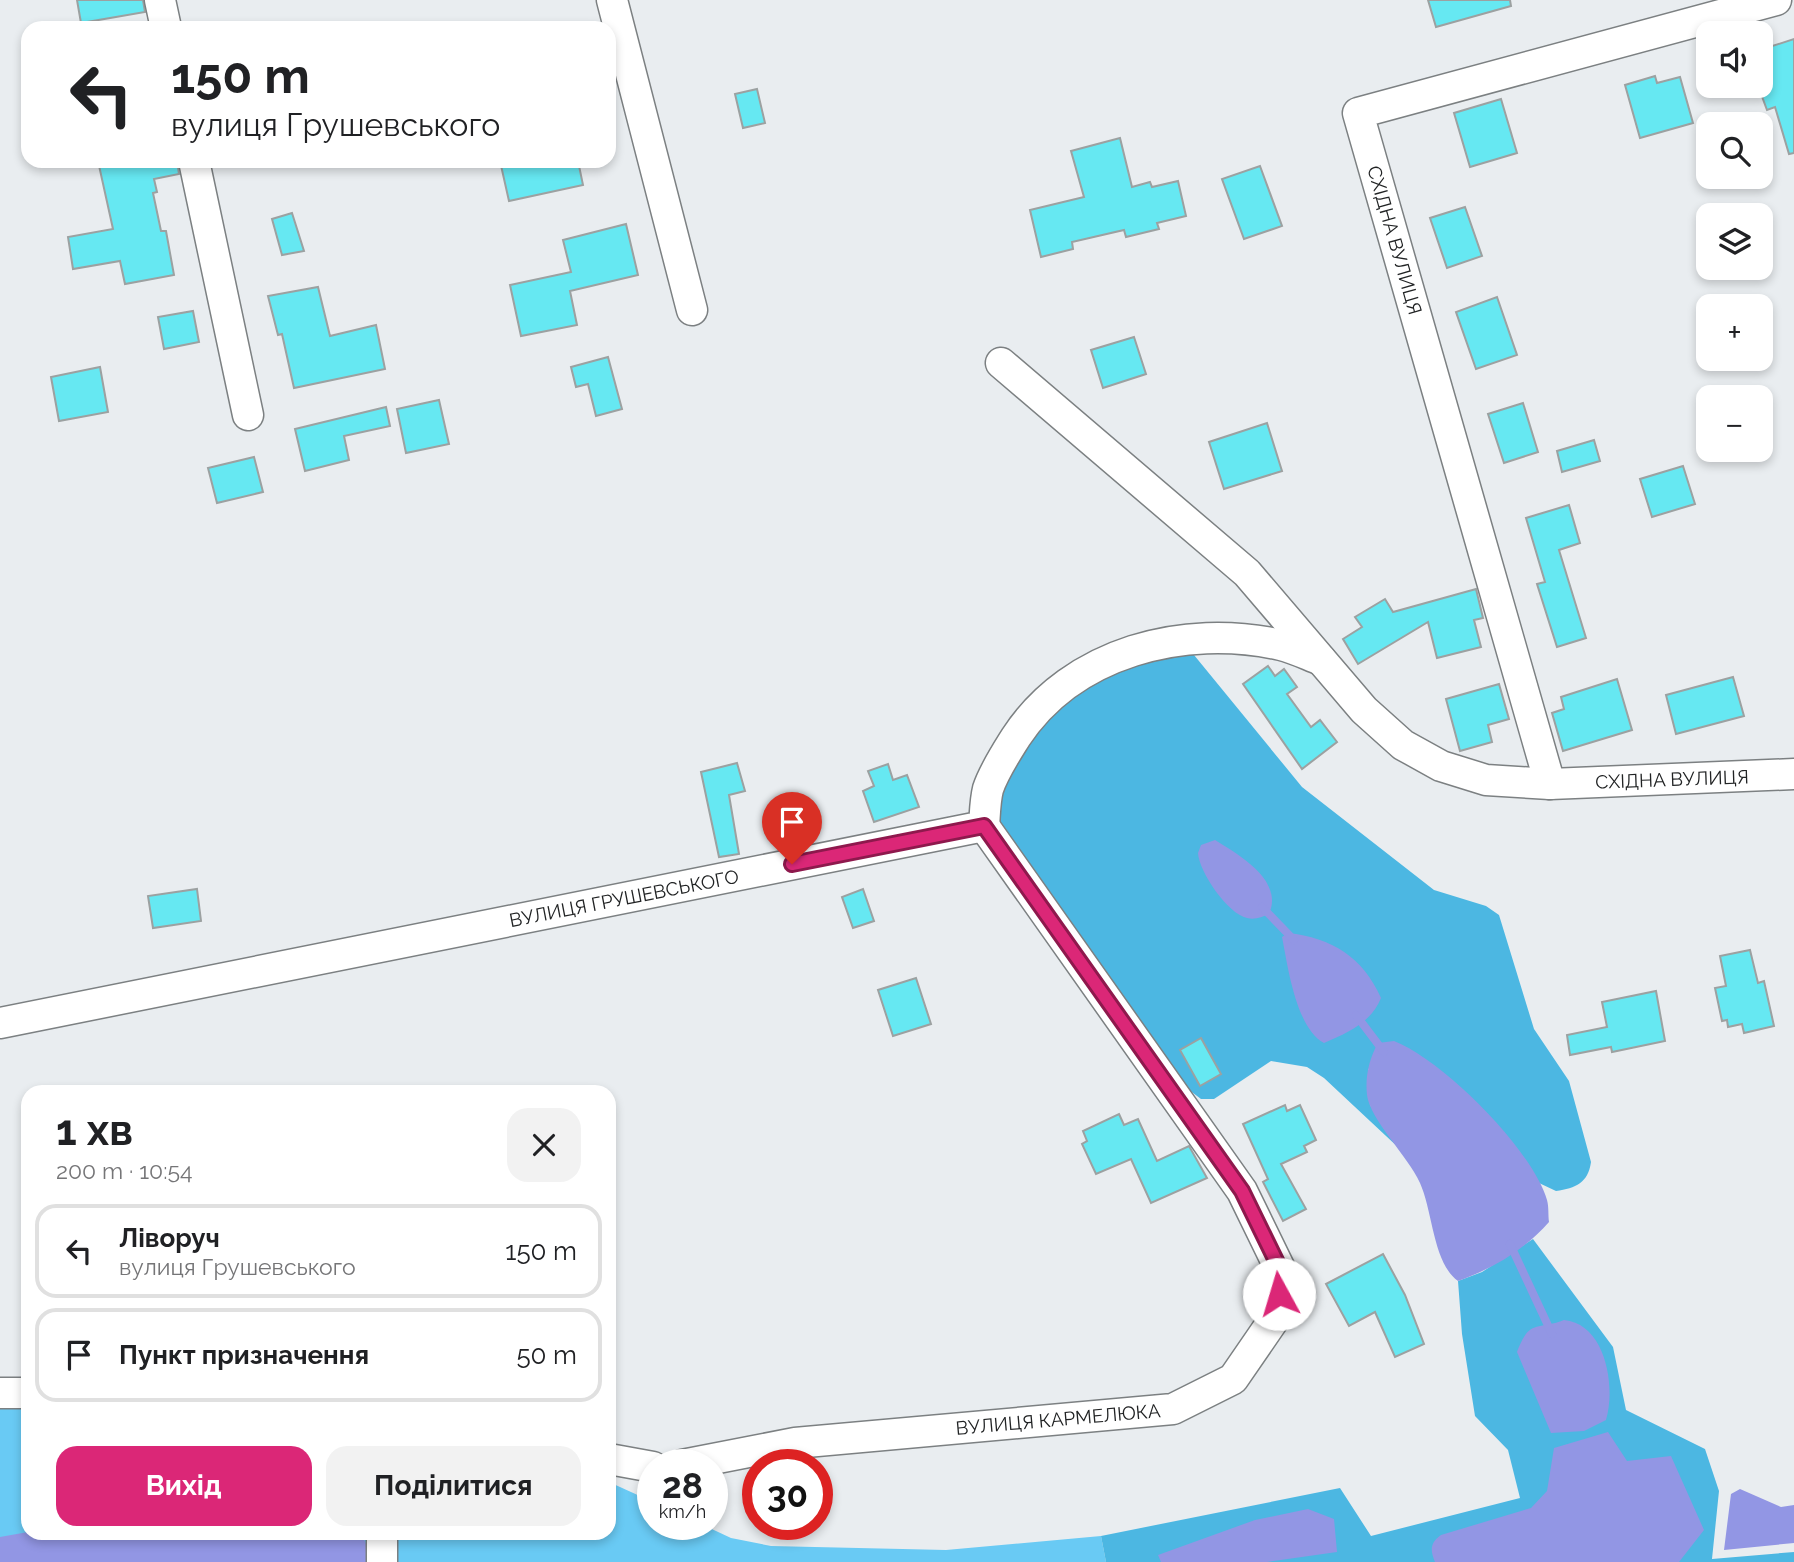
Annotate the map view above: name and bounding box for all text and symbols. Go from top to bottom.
map controls [1696,21,1773,462]
button: sound [1696,21,1773,98]
text: 150 m [171,47,310,104]
icon: left [56,49,147,140]
text: вулиця Грушевського [171,106,500,143]
button: search [1696,112,1773,189]
street label: СХІДНА ВУЛИЦЯ [1363,163,1427,317]
button: layers [1696,203,1773,280]
button: + [1696,294,1773,371]
button: − [1696,385,1773,462]
street label: СХІДНА ВУЛИЦЯ [1595,765,1749,793]
pin [762,792,822,864]
icon: arrive [773,803,811,841]
street label: ВУЛИЦЯ ГРУШЕВСЬКОГО [507,865,741,931]
text: 1 хв [56,1106,133,1155]
button: close [507,1108,581,1182]
text: 200 m · 10:54 [56,1157,193,1184]
text: Ліворуч [119,1223,220,1253]
icon: left [60,1232,98,1270]
text: 150 m [505,1236,577,1266]
text: вулиця Грушевського [119,1253,356,1280]
position arrow [1242,1257,1316,1331]
icon: arrive [60,1336,98,1374]
text: Пункт призначення [119,1340,369,1370]
text: 50 m [516,1340,577,1370]
street label: ВУЛИЦЯ КАРМЕЛЮКА [955,1399,1162,1439]
button: Вихід [56,1446,312,1526]
button: Поділитися [326,1446,581,1526]
speed limit sign: 30 [742,1449,833,1540]
text: 28 [662,1465,703,1506]
text: km/h [659,1501,706,1522]

